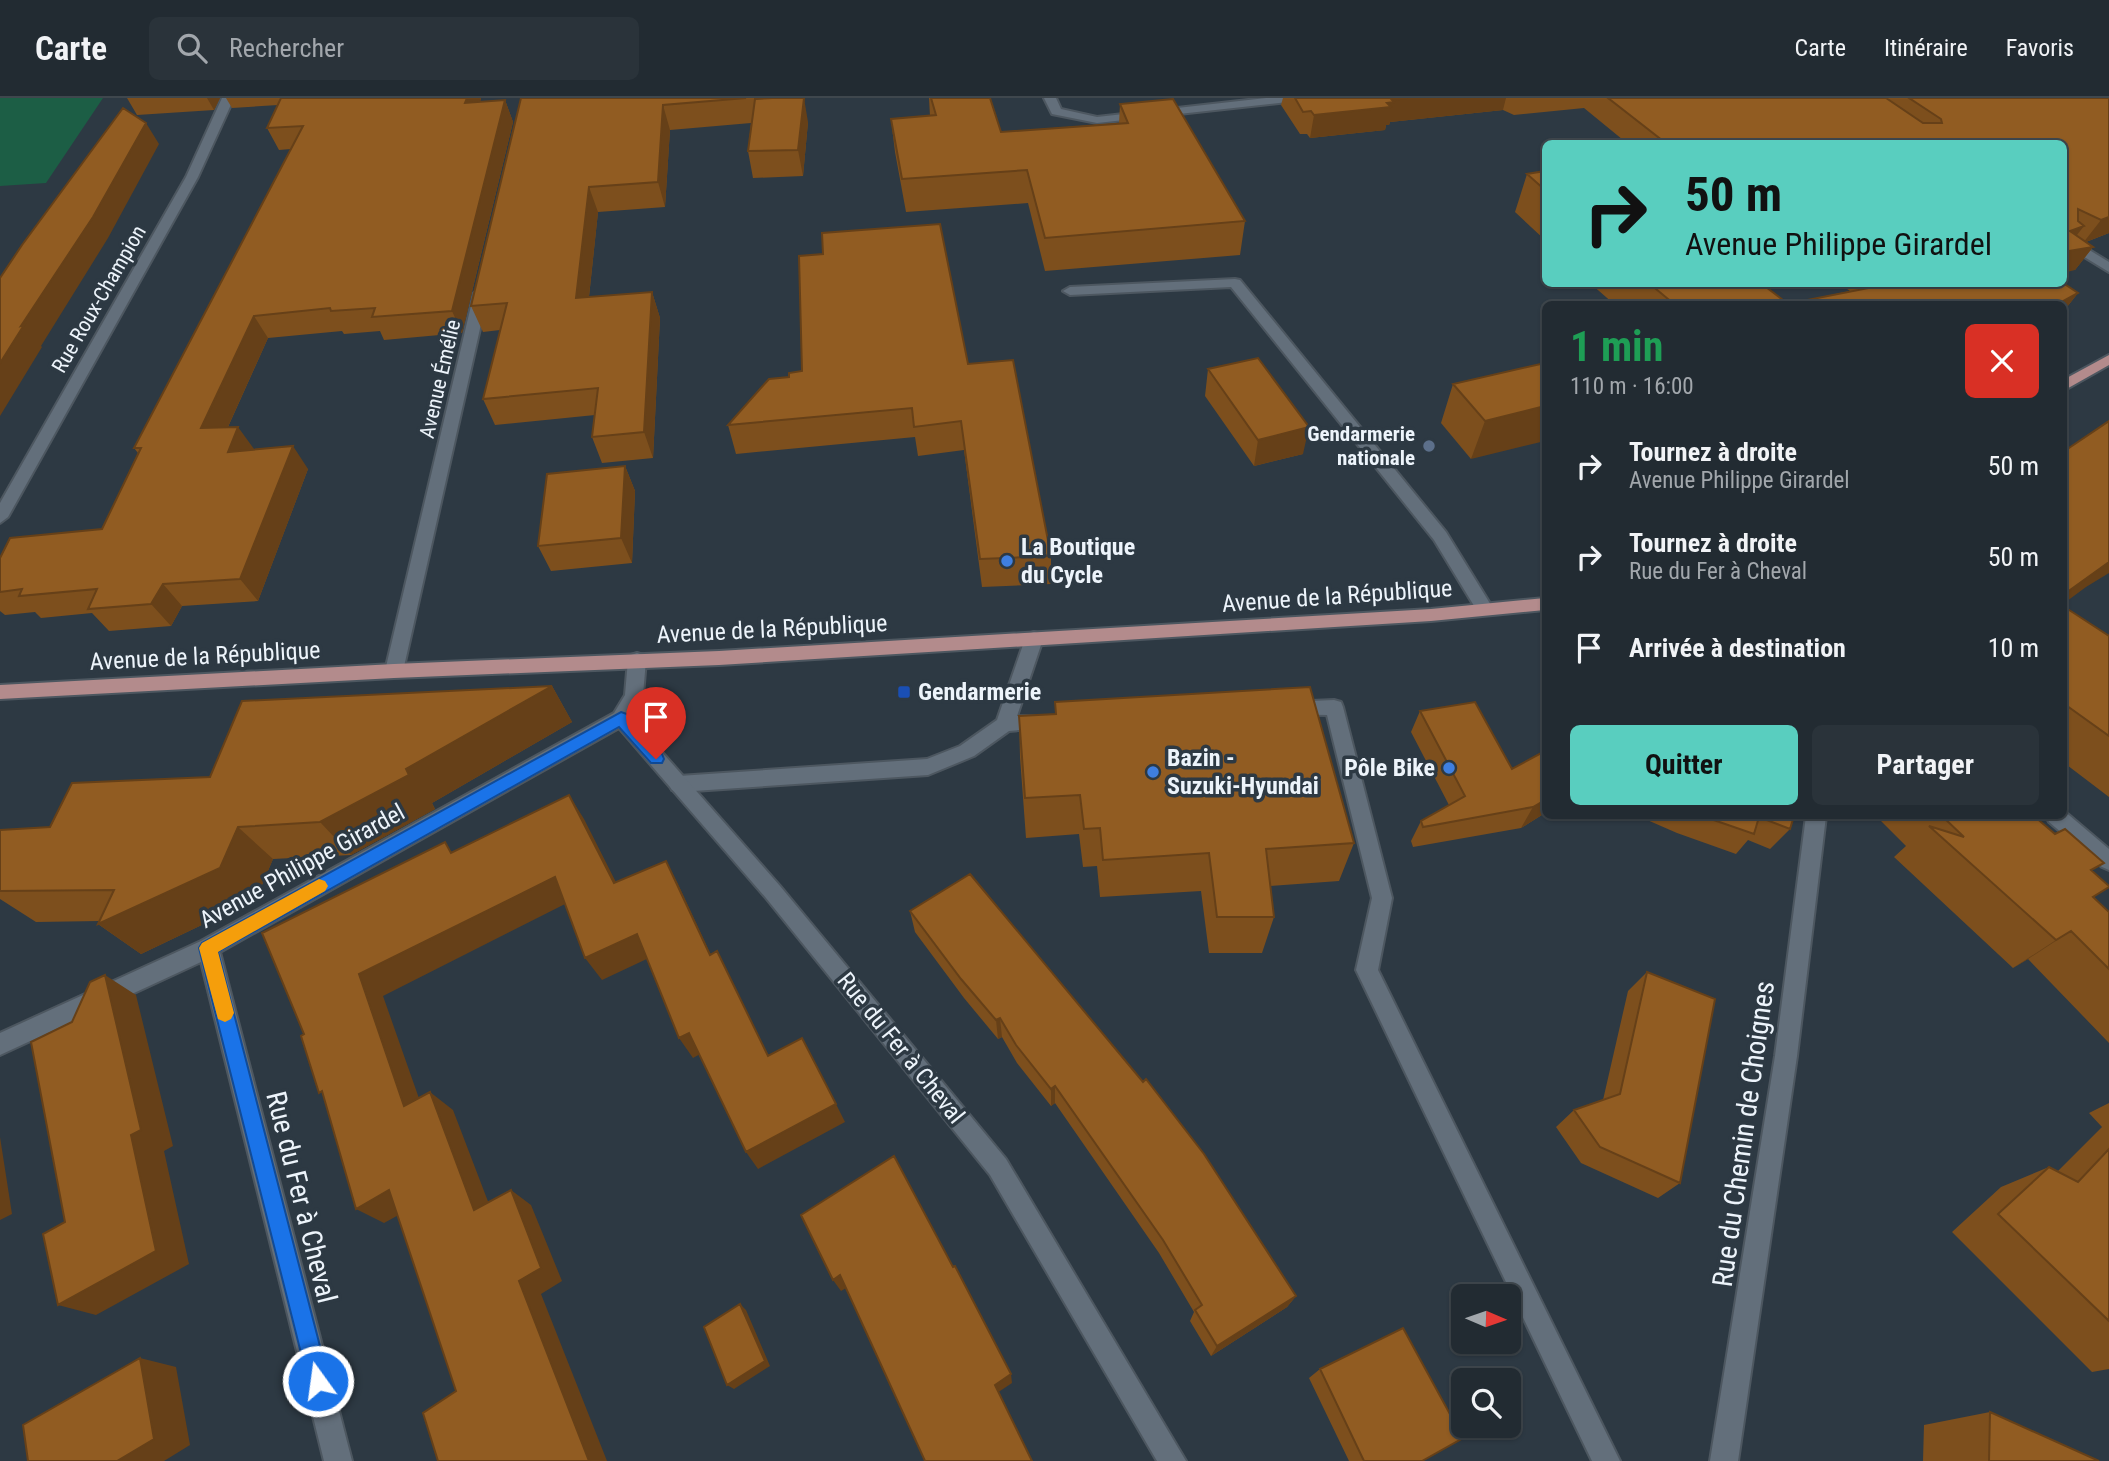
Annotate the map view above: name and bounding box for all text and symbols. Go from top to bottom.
search box [149,17,639,80]
text: Carte [35,29,107,68]
icon: search [173,29,211,67]
text: Rechercher [229,33,344,63]
text: Carte [1795,34,1846,62]
text: Itinéraire [1884,34,1968,62]
text: Favoris [2006,34,2074,62]
text: 50 m [1685,166,1782,223]
icon: right [1570,168,1661,259]
street label: Rue Roux-Champion [47,221,151,377]
text: Avenue Philippe Girardel [1685,225,1992,263]
street label: Avenue Émélie [415,317,465,441]
text: 1 min [1570,322,1663,371]
button: close [1965,324,2039,398]
text: 110 m · 16:00 [1570,373,1694,400]
place label: Gendarmerie nationale [1307,422,1415,470]
text: Tournez à droite [1629,437,1797,467]
marker: Gendarmerie nationale [1421,438,1437,454]
icon: right [1570,447,1608,485]
text: 50 m [1988,451,2039,481]
text: Avenue Philippe Girardel [1629,467,1850,494]
text: Tournez à droite [1629,528,1797,558]
place label: La Boutique du Cycle [1021,533,1135,589]
icon: right [1570,538,1608,576]
text: 50 m [1988,542,2039,572]
marker: La Boutique du Cycle [999,553,1015,569]
text: Rue du Fer à Cheval [1629,558,1807,585]
street label: Avenue de la République [1221,574,1453,618]
street label: Avenue de la République [656,609,888,649]
icon: arrive [1570,629,1608,667]
text: Arrivée à destination [1629,633,1846,663]
text: 10 m [1988,633,2039,663]
street label: Avenue de la République [89,636,321,676]
place label: Gendarmerie [918,678,1041,706]
marker: Gendarmerie [896,684,912,700]
pin [626,687,686,759]
icon: arrive [637,698,675,736]
button: Quitter [1570,725,1798,805]
button: Partager [1812,725,2039,805]
place label: Bazin - Suzuki-Hyundai [1167,744,1319,800]
place label: Pôle Bike [1344,754,1435,782]
marker: Pôle Bike [1441,760,1457,776]
marker: Bazin - Suzuki-Hyundai [1145,764,1161,780]
street label: Avenue Philippe Girardel [195,798,409,934]
street label: Rue du Fer à Cheval [832,967,970,1129]
street label: Rue du Chemin de Choignes [1706,979,1781,1289]
street label: Rue du Fer à Cheval [259,1088,344,1306]
north arrow [1451,1284,1521,1354]
map controls [1451,1284,1521,1438]
position arrow [281,1344,355,1418]
button: search [1451,1368,1521,1438]

